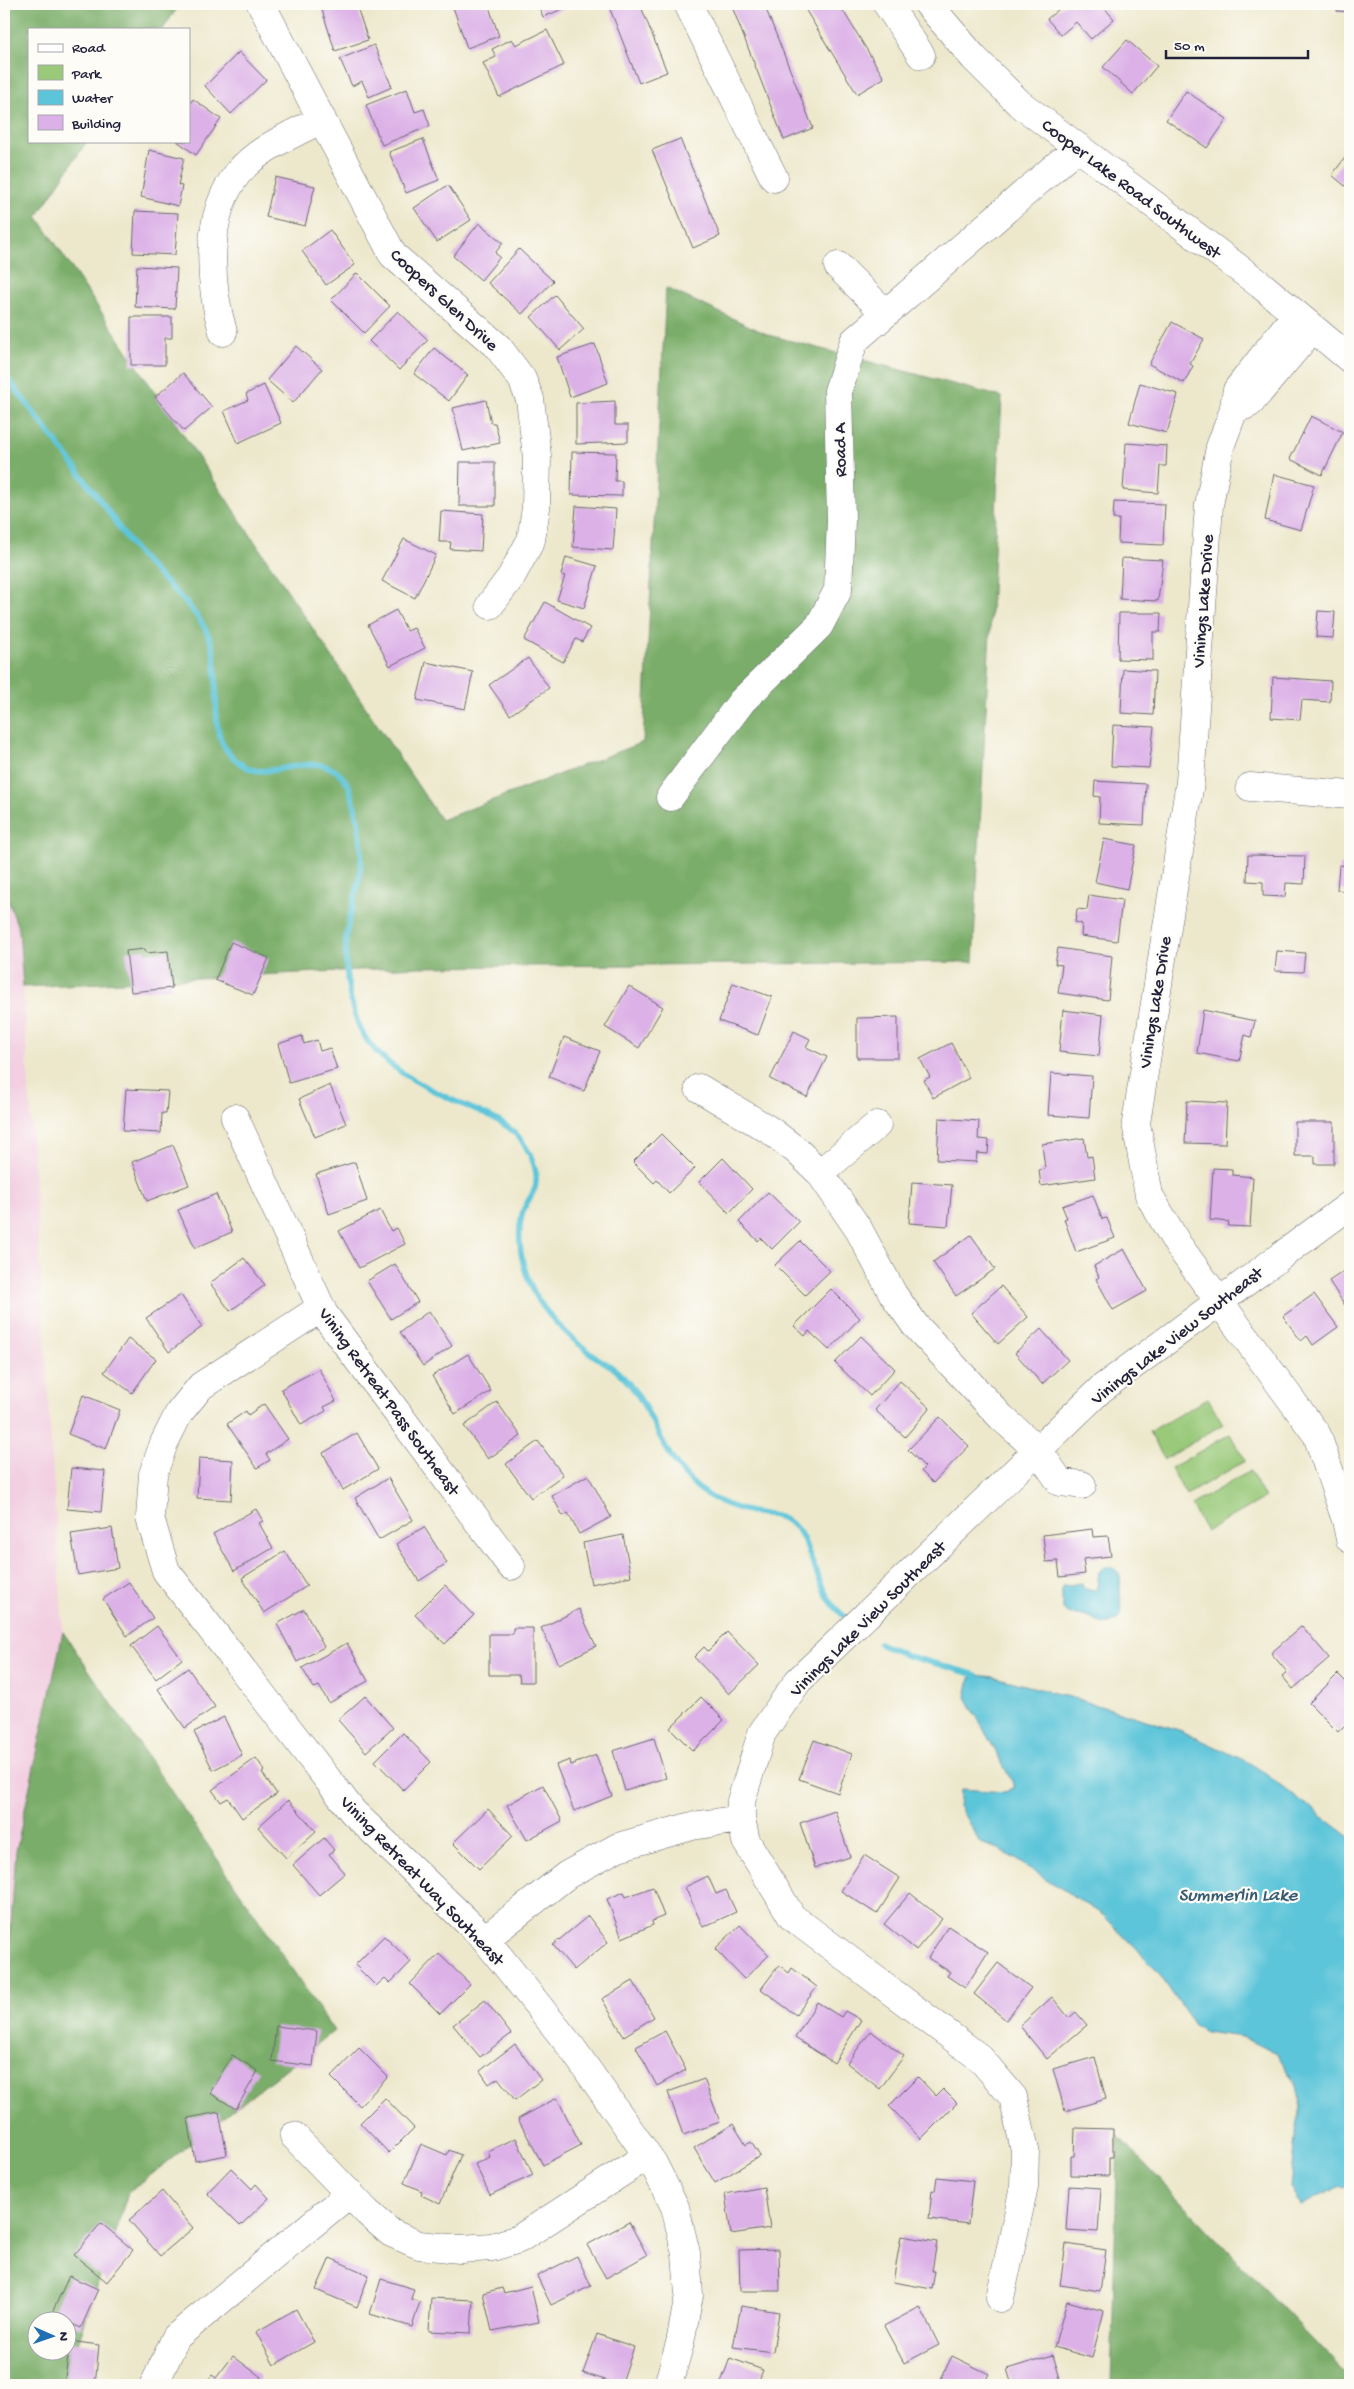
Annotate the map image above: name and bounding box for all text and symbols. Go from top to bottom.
legend [28,28,190,142]
scale bar [1166,28,1309,60]
text: 50 m [1174,38,1205,56]
text: Road [72,40,106,58]
text: Park [71,66,102,84]
text: Water [72,90,114,108]
text: Building [71,116,121,134]
street label: Cooper Lake Road Southwest [1037,116,1226,265]
street label: Coopers Glen Drive [385,245,502,357]
street label: Road A [831,421,852,477]
street label: Vinings Lake Drive [1189,533,1220,669]
street label: Vinings Lake Drive [1136,934,1177,1071]
street label: Vinings Lake View Southeast [1087,1262,1269,1411]
street label: Vining Retreat Pass Southeast [312,1304,464,1502]
street label: Vinings Lake View Southeast [786,1536,952,1703]
street label: Vining Retreat Way Southeast [334,1792,509,1972]
water label: Summerlin Lake [1179,1885,1299,1908]
north arrow [28,2312,78,2362]
text: N [54,2332,71,2341]

